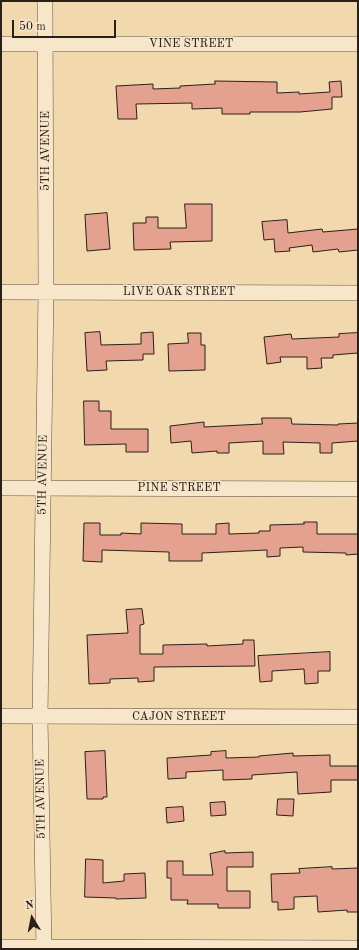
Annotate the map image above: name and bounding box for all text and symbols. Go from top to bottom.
scale bar [14,12,118,38]
text: 50 m [19,21,46,33]
street label: VINE STREET [149,37,233,51]
street label: 5TH AVENUE [39,111,53,191]
street label: LIVE OAK STREET [123,285,235,299]
street label: 5TH AVENUE [35,435,51,515]
street label: PINE STREET [137,481,221,495]
street label: CAJON STREET [132,710,226,724]
street label: 5TH AVENUE [33,759,49,839]
north arrow [12,898,52,938]
text: N [25,900,35,912]

